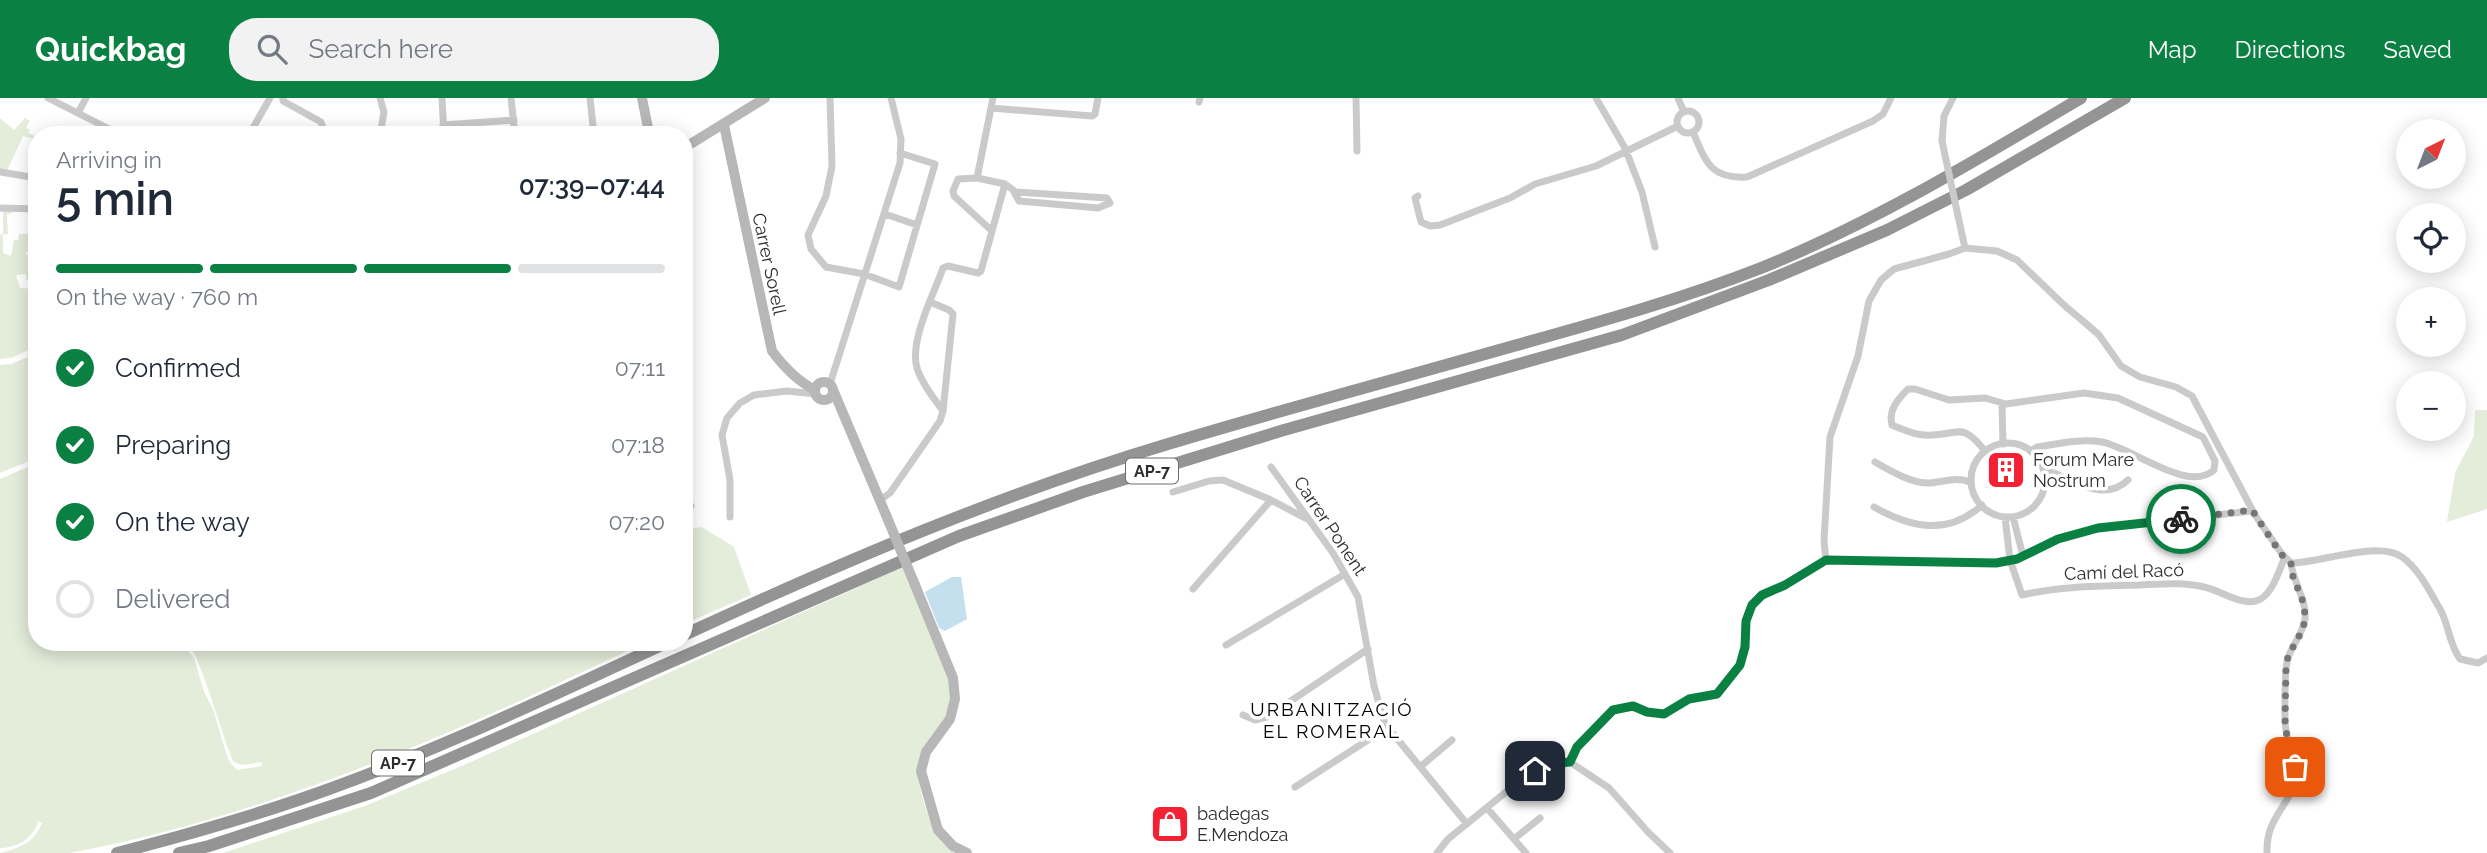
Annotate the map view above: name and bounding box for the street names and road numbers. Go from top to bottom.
street label: Carrer Sorell [748,211,791,317]
road number: AP-7 [1126,458,1178,484]
street label: Carrer Ponent [1290,472,1371,579]
street label: Camí del Racó [2064,559,2185,584]
road number: AP-7 [372,750,424,776]

